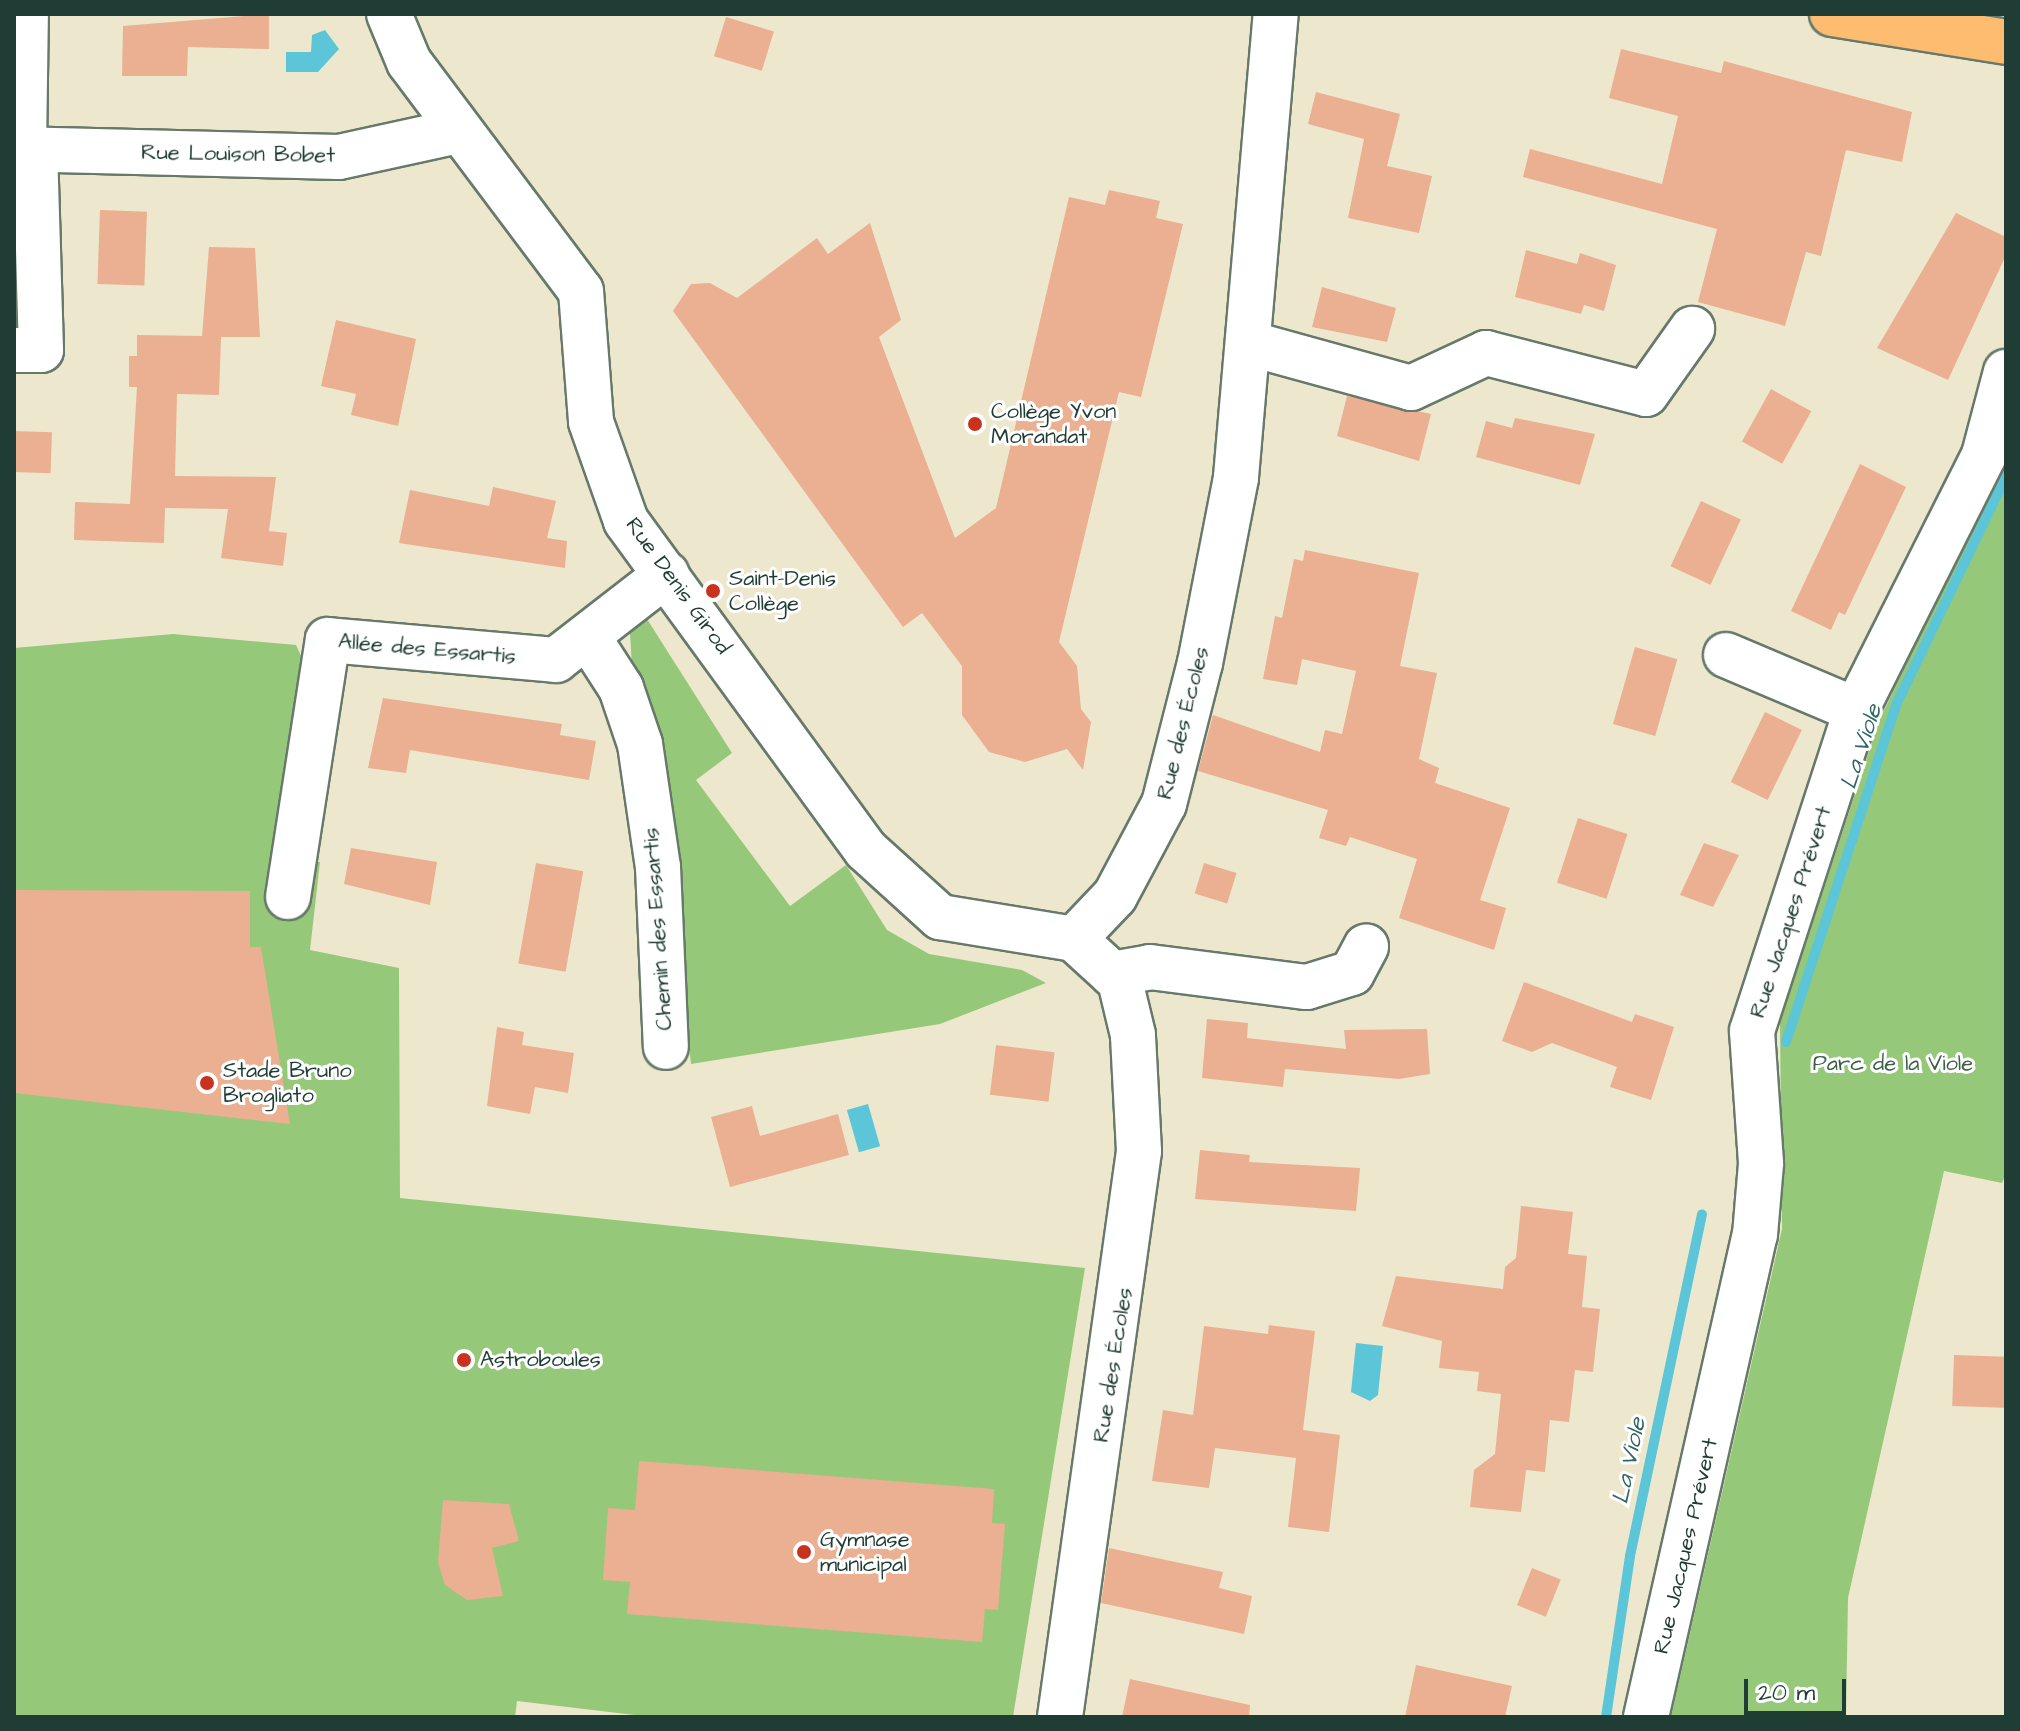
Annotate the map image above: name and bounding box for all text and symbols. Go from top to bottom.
street label: Rue Louison Bobet [141,139,335,169]
place label: Collège Yvon Morandat [991,398,1116,450]
marker: Collège Yvon Morandat [966,415,984,433]
street label: Rue Denis Girod [620,513,736,659]
place label: Saint-Denis Collège [729,565,836,616]
marker: Saint-Denis Collège [704,582,722,600]
street label: Allée des Essartis [337,628,517,670]
street label: Rue des Écoles [1151,644,1215,802]
water label: La Viole [1835,701,1889,793]
street label: Rue Jacques Prévert [1744,803,1838,1021]
street label: Chemin des Essartis [638,827,678,1031]
park label: Parc de la Viole [1813,1051,1973,1077]
place label: Stade Bruno Brogliato [223,1057,352,1108]
marker: Stade Bruno Brogliato [198,1074,216,1092]
street label: Rue des Écoles [1088,1286,1138,1444]
place label: Astroboules [480,1347,601,1373]
marker: Astroboules [455,1351,473,1369]
water label: La Viole [1607,1415,1653,1507]
street label: Rue Jacques Prévert [1648,1435,1724,1657]
place label: Gymnase municipal [820,1526,910,1578]
marker: Gymnase municipal [795,1543,813,1561]
scale bar [1748,1663,1850,1713]
text: 20 m [1758,1676,1815,1710]

